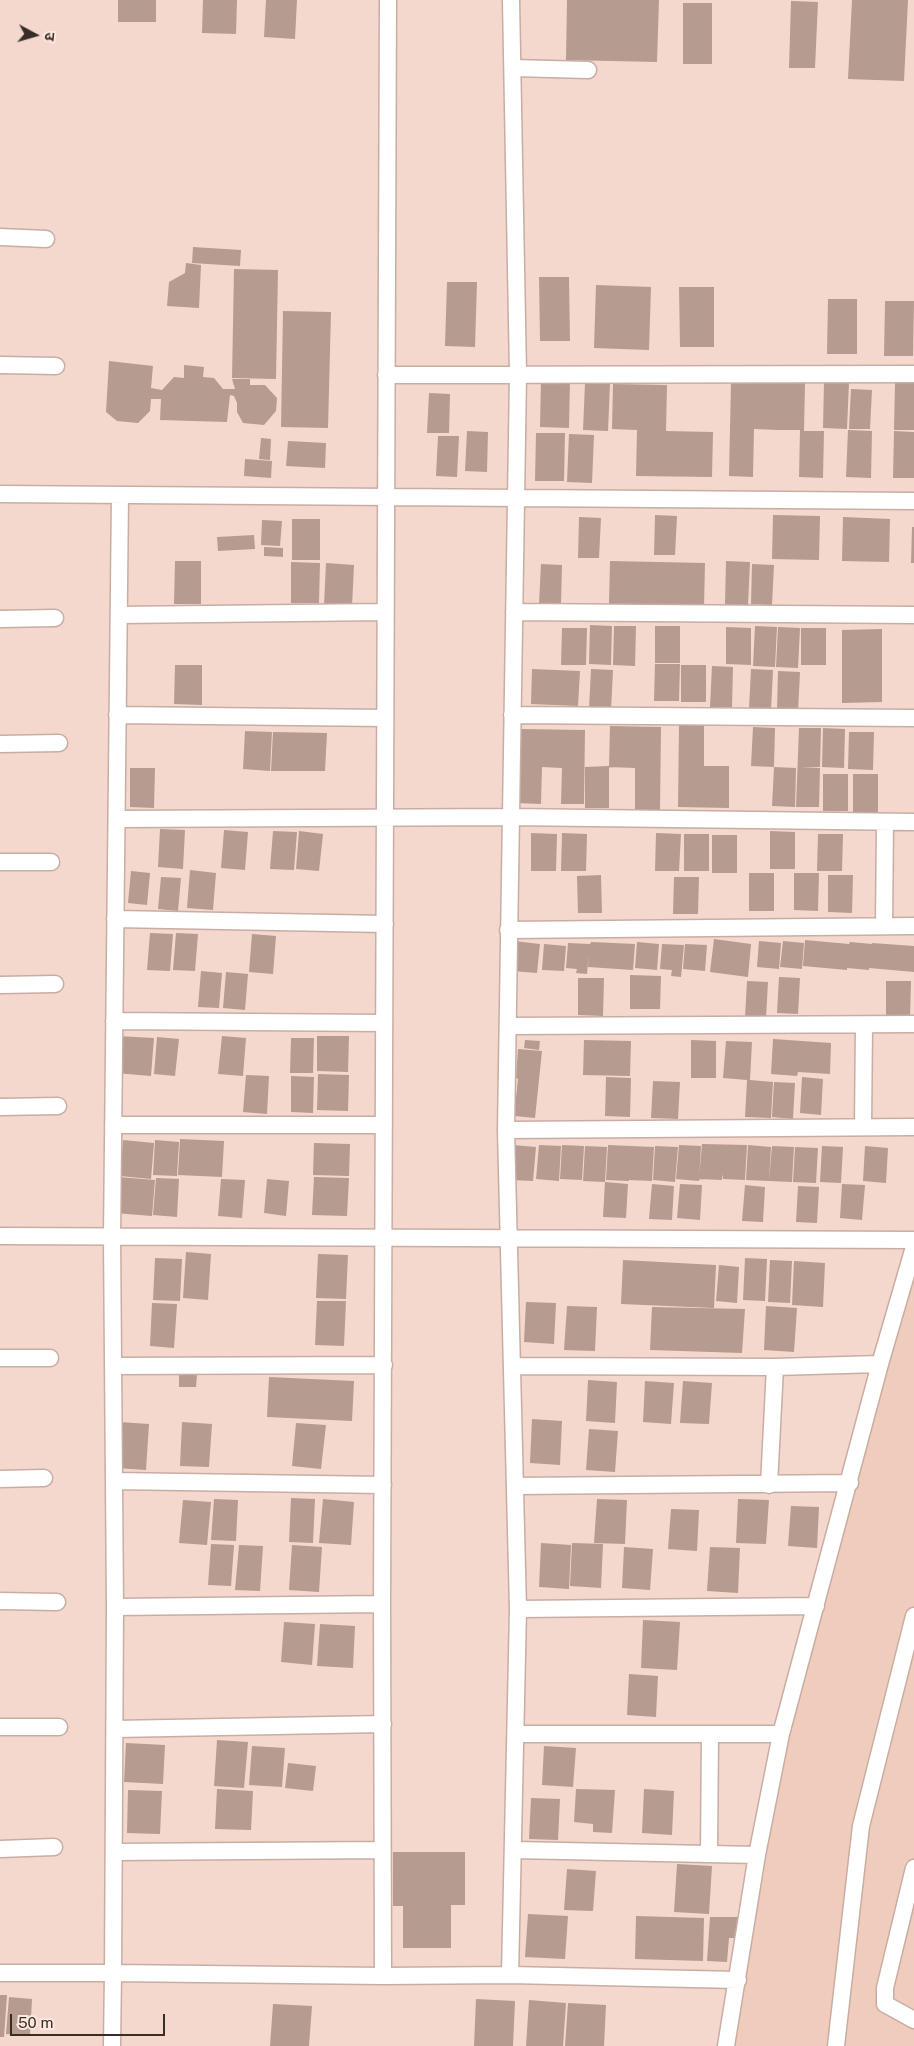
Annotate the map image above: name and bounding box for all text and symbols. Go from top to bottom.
north arrow [10,10,60,60]
text: उ [42,32,58,41]
scale bar [12,2004,168,2036]
text: 50 m [18,2014,53,2031]

